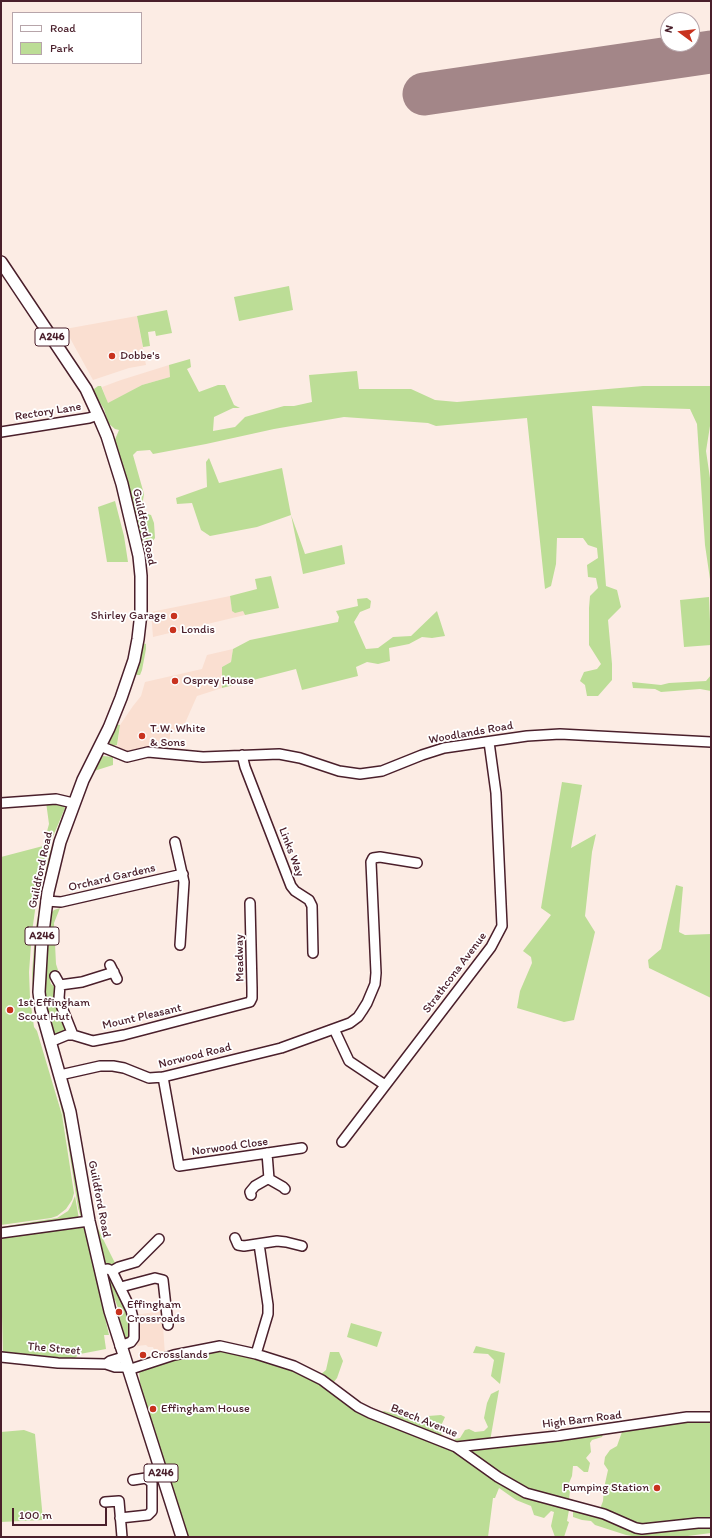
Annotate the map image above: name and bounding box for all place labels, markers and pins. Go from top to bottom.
place label: Dobbe's [120,349,160,363]
marker: Dobbe's [107,351,117,361]
place label: Shirley Garage [91,609,166,623]
marker: Shirley Garage [169,611,179,621]
place label: Londis [181,623,215,637]
marker: Londis [168,625,178,635]
place label: Osprey House [183,674,254,688]
marker: Osprey House [170,676,180,686]
place label: T.W. White & Sons [150,722,206,750]
marker: T.W. White & Sons [137,731,147,741]
place label: 1st Effingham Scout Hut [18,996,90,1024]
marker: 1st Effingham Scout Hut [5,1005,15,1015]
place label: Effingham Crossroads [127,1298,185,1326]
marker: Effingham Crossroads [114,1307,124,1317]
place label: Crosslands [151,1348,208,1362]
marker: Crosslands [138,1350,148,1360]
place label: Effingham House [161,1402,250,1416]
marker: Effingham House [148,1404,158,1414]
place label: Pumping Station [563,1481,649,1495]
marker: Pumping Station [652,1483,662,1493]

